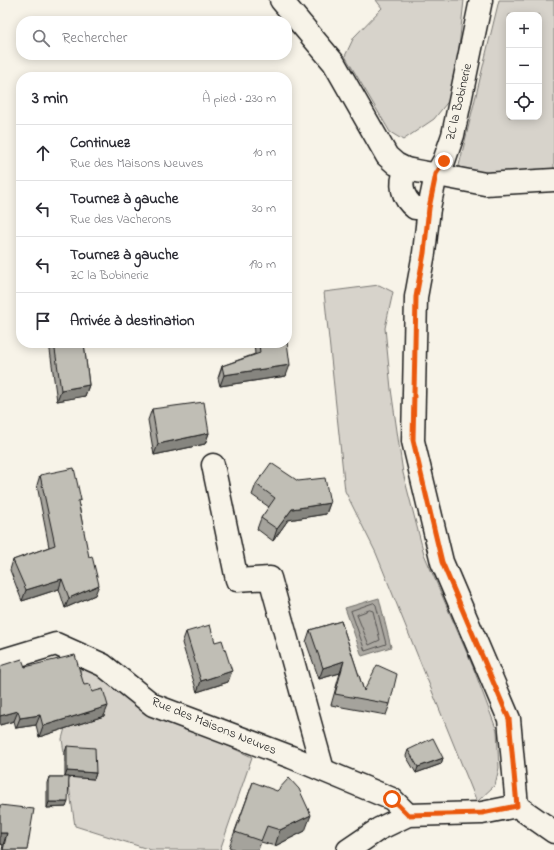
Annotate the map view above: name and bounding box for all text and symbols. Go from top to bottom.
map controls [506,12,542,120]
button: + [506,12,542,48]
search box [16,16,292,60]
icon: search [30,27,52,49]
text: Rechercher [62,27,127,49]
button: − [506,48,542,84]
street label: ZC la Bobinerie [441,61,477,142]
button: locate [506,84,542,120]
text: 3 min [32,86,68,111]
text: À pied · 230 m [202,89,276,108]
text: Continuez [70,132,130,154]
icon: ahead [32,142,54,164]
text: 10 m [253,143,276,162]
route end [435,152,453,170]
text: Rue des Maisons Neuves [70,154,203,173]
text: Tournez à gauche [70,188,178,210]
icon: left [32,198,54,220]
text: 30 m [252,199,276,218]
text: Rue des Vacherons [70,210,171,229]
text: Tournez à gauche [70,244,178,266]
icon: left [32,254,54,276]
text: 190 m [249,255,276,274]
text: ZC la Bobinerie [70,266,148,285]
icon: arrive [32,310,54,332]
text: Arrivée à destination [70,310,195,332]
street label: Rue des Maisons Neuves [149,692,280,760]
route start [383,790,401,808]

